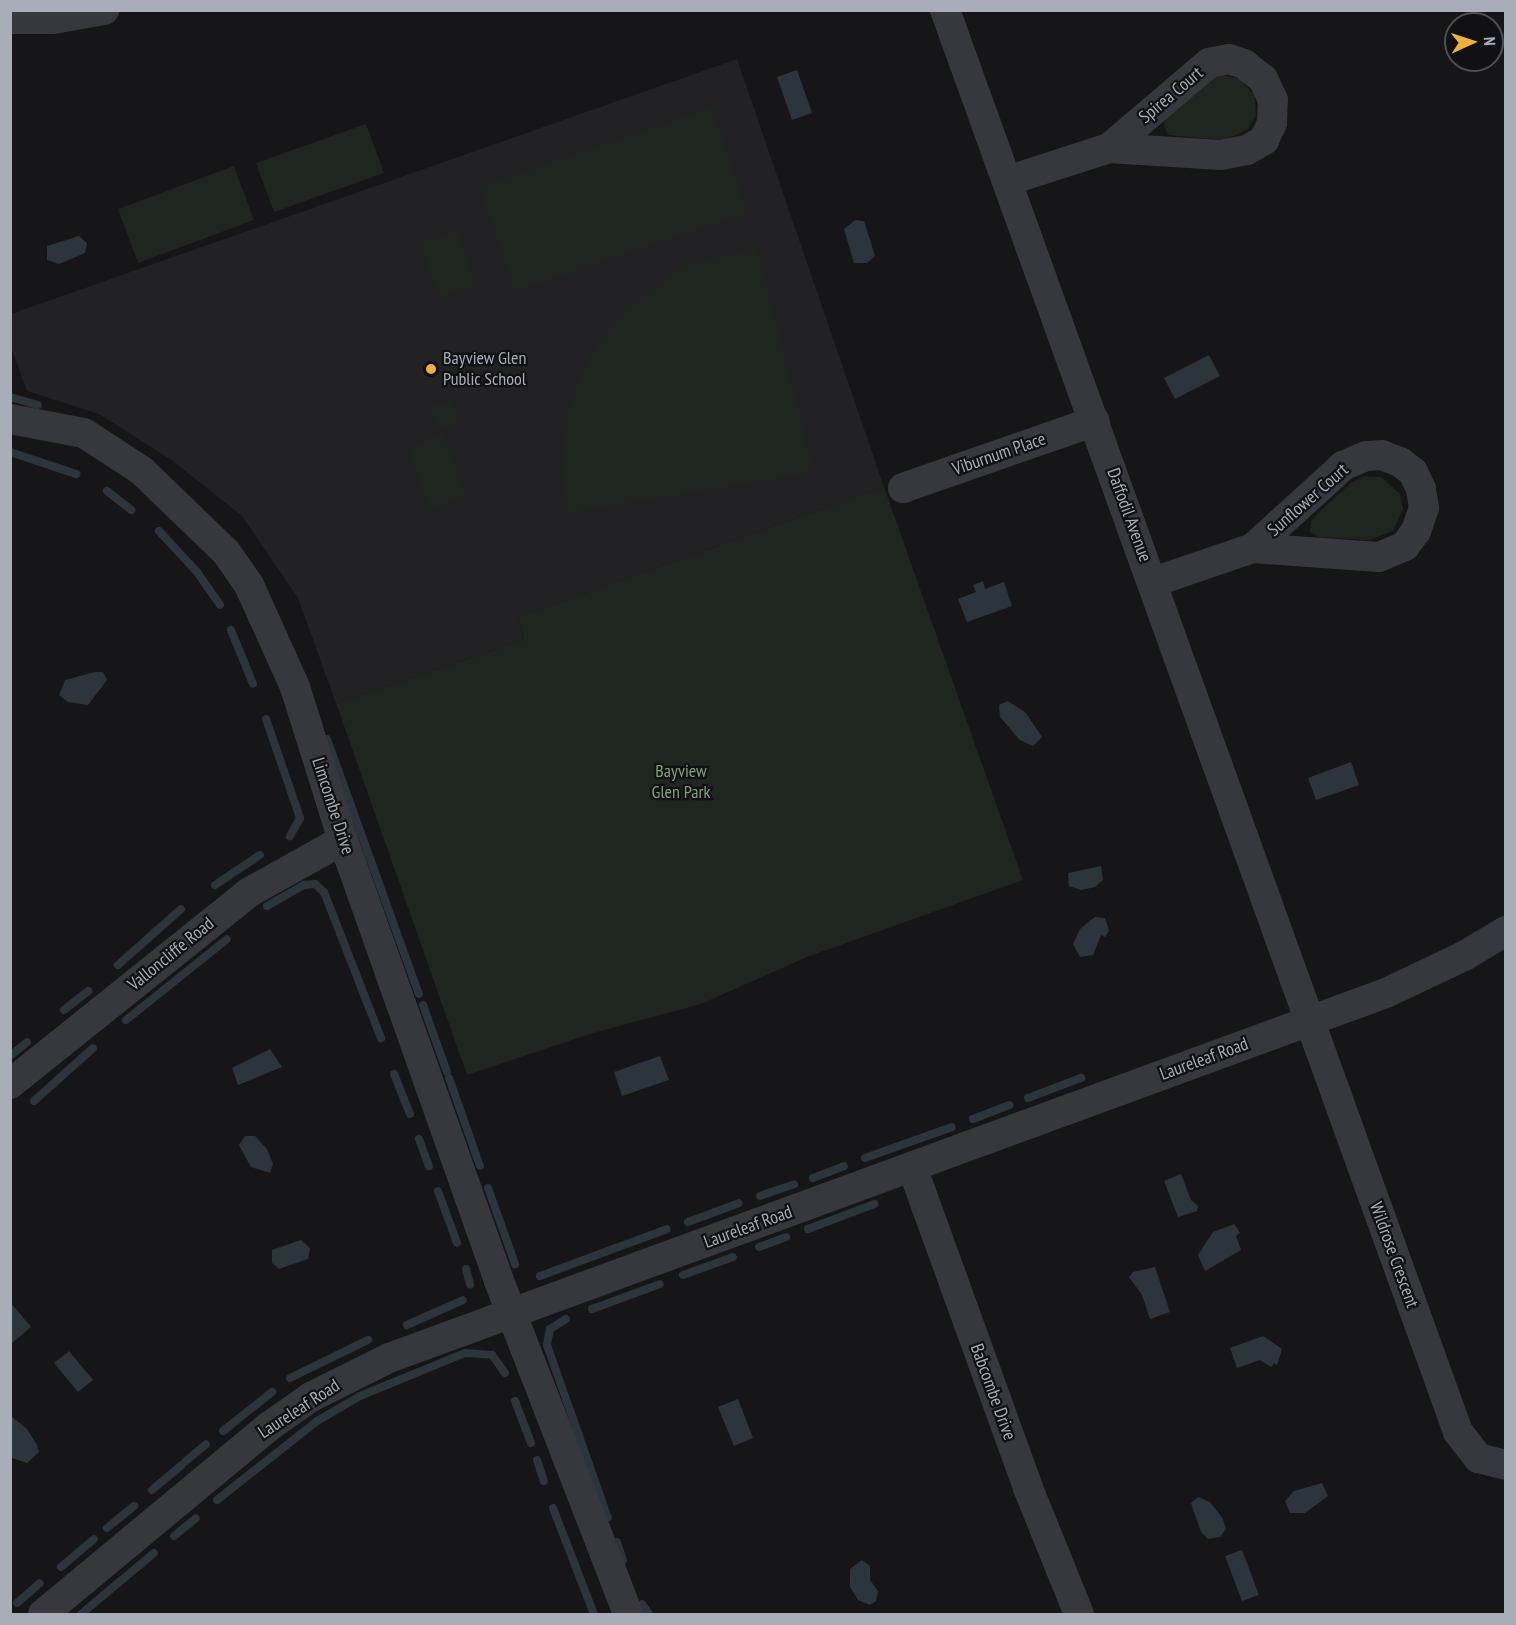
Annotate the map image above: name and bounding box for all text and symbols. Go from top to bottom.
north arrow [1444,12,1504,72]
text: N [1480,36,1500,46]
street label: Spirea Court [1135,62,1207,128]
place label: Bayview Glen Public School [443,348,527,391]
marker: Bayview Glen Public School [424,362,438,376]
street label: Viburnum Place [950,428,1048,480]
street label: Sunflower Court [1263,459,1353,541]
street label: Daffodil Avenue [1102,465,1156,565]
street label: Limcombe Drive [307,755,359,857]
park label: Bayview Glen Park [652,761,710,804]
street label: Valloncliffe Road [124,913,218,995]
street label: Laureleaf Road [1157,1033,1251,1085]
street label: Wildrose Crescent [1365,1199,1423,1311]
street label: Laureleaf Road [701,1201,795,1253]
street label: Babcombe Drive [966,1341,1020,1443]
street label: Laureleaf Road [254,1375,344,1443]

